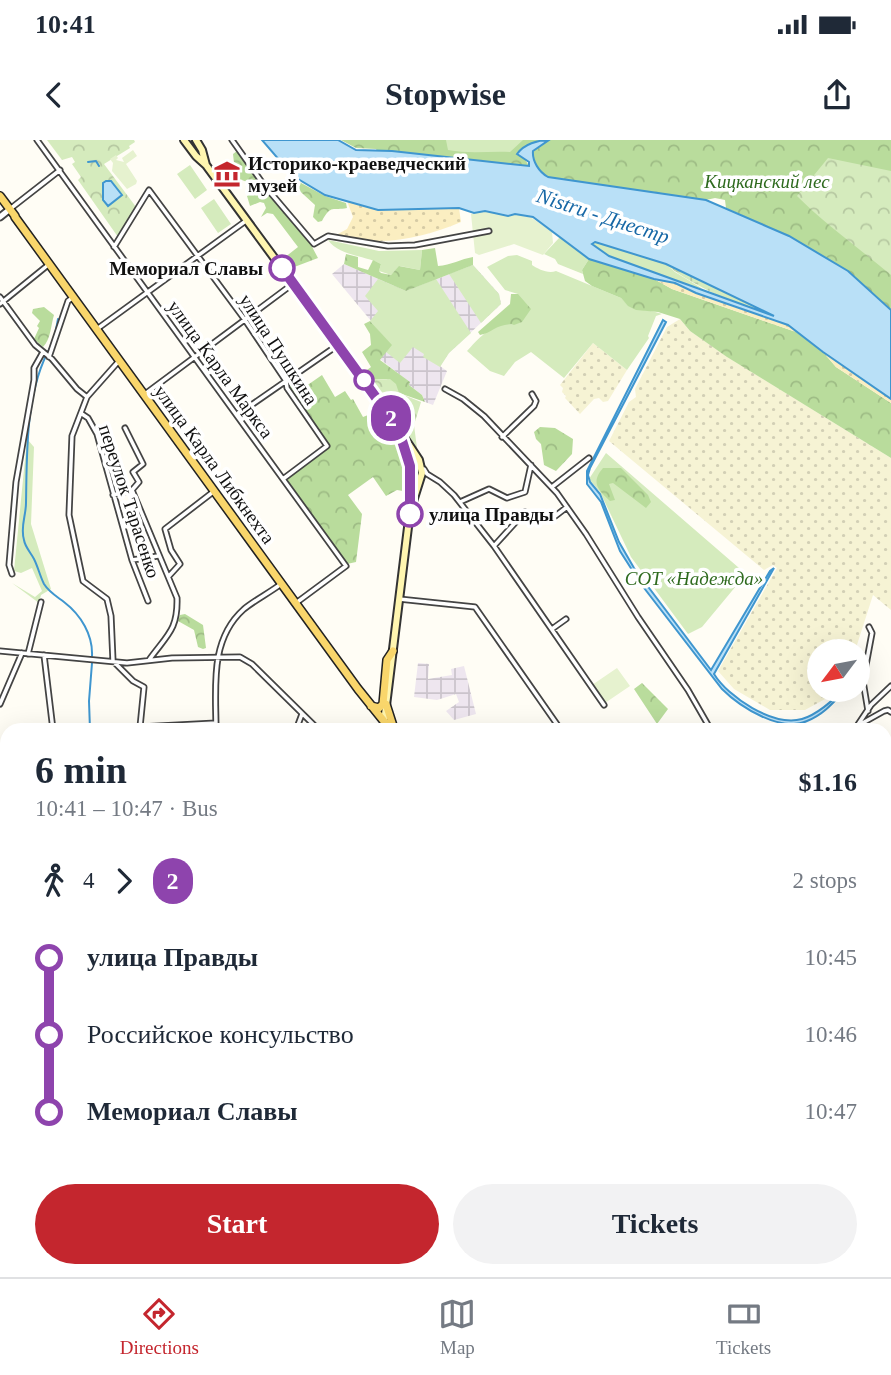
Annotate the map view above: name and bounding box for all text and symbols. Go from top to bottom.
text: 10:41 [35,10,96,39]
icon: back [35,76,73,114]
text: Stopwise [385,76,506,112]
icon: share [818,76,856,114]
place label: Историко-краеведческий музей [248,153,466,196]
museum icon: Историко-краеведческий музей [212,159,242,189]
park label: Кицканский лес [703,171,830,192]
water label: Nistru - Днестр [533,183,672,249]
marker: Мемориал Славы [269,255,295,281]
place label: Мемориал Славы [109,258,263,279]
street label: улица Пушкина [235,290,322,409]
street label: улица Карла Маркса [164,296,278,443]
unlabelled marker [354,370,374,390]
street label: улица Карла Либкнехта [150,381,279,548]
line badge: 2 [368,395,414,441]
text: 2 [385,405,397,431]
street label: переулок Тарасенко [95,422,164,581]
marker: улица Правды [397,501,423,527]
place label: улица Правды [429,504,554,525]
park label: СОТ «Надежда» [625,568,763,589]
north arrow [807,639,870,702]
map controls [807,639,870,702]
text: 6 min [35,749,127,791]
text: $1.16 [799,768,857,797]
text: 10:41 – 10:47 · Bus [35,796,218,821]
icon: walk [35,862,73,900]
icon: forward [105,862,143,900]
text: 4 [83,868,95,893]
text: 2 [167,868,179,894]
text: 2 stops [792,868,857,893]
text: улица Правды [87,943,258,972]
text: 10:45 [805,945,857,970]
text: Российское консульство [87,1020,354,1049]
text: 10:46 [805,1022,857,1047]
text: Мемориал Славы [87,1097,298,1126]
text: 10:47 [805,1099,857,1124]
button: Start [35,1184,439,1264]
button: Tickets [453,1184,857,1264]
tab: Directions [120,1295,199,1359]
tab: Map [438,1295,476,1359]
tab: Tickets [716,1295,771,1359]

